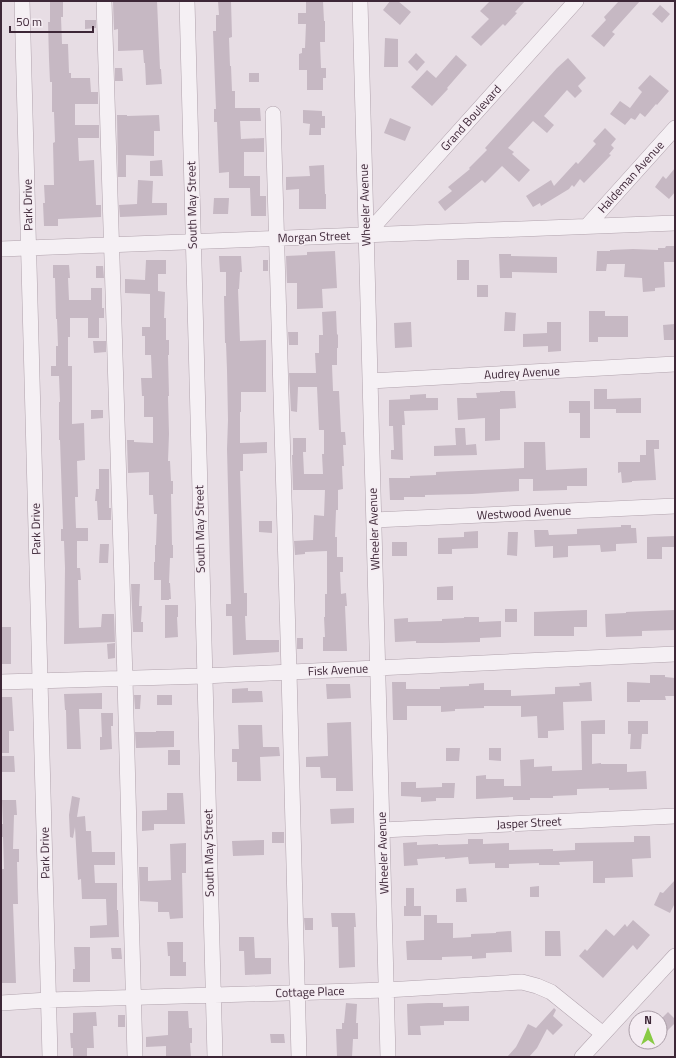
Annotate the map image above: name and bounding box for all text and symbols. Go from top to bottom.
scale bar [10,8,93,34]
text: 50 m [16,12,42,31]
street label: Grand Boulevard [436,80,506,155]
street label: Haldeman Avenue [593,136,668,217]
street label: South May Street [181,160,202,249]
street label: Wheeler Avenue [354,164,375,247]
street label: Park Drive [18,179,37,231]
street label: Morgan Street [277,226,351,247]
street label: Audrey Avenue [484,361,560,384]
street label: South May Street [189,484,210,573]
street label: Wheeler Avenue [363,488,384,571]
street label: Westwood Avenue [476,501,572,524]
street label: Park Drive [26,503,45,555]
street label: Fisk Avenue [307,658,369,681]
street label: South May Street [198,808,219,897]
street label: Jasper Street [496,811,563,834]
street label: Wheeler Avenue [372,812,393,895]
street label: Park Drive [35,827,54,879]
street label: Cottage Place [275,981,345,1002]
north arrow [628,1010,668,1050]
text: N [644,1012,652,1028]

